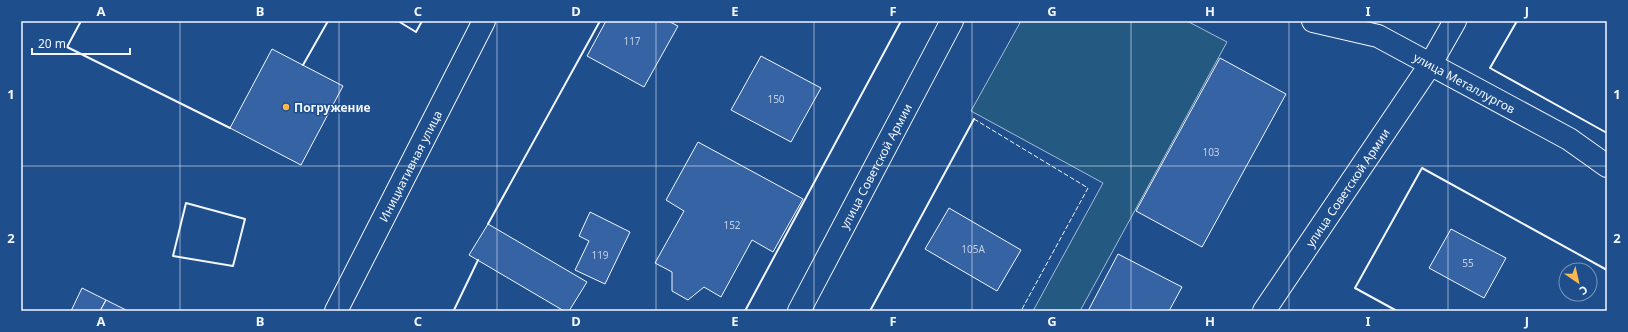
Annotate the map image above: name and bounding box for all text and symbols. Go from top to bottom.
text: A [97,2,106,20]
text: B [256,2,264,20]
text: C [414,2,422,20]
text: D [571,2,581,20]
text: E [731,2,739,20]
text: F [889,2,897,20]
text: G [1047,2,1057,20]
text: H [1205,2,1215,20]
text: I [1365,2,1371,20]
text: J [1524,2,1529,20]
scale bar [32,30,130,56]
house number: 117 [623,34,641,48]
text: 20 m [38,35,66,52]
street label: улица Металлургов [1411,48,1519,117]
text: 1 [7,85,15,103]
text: 1 [1613,85,1621,103]
house number: 150 [767,92,785,106]
place label: Погружение [294,99,371,116]
street label: улица Советской Армии [835,100,916,232]
marker: Погружение [281,102,291,112]
street label: Инициативная улица [375,107,446,225]
street label: улица Советской Армии [1301,125,1393,250]
house number: 103 [1202,145,1220,159]
house number: 152 [723,218,741,232]
text: 2 [7,229,15,247]
text: 2 [1613,229,1621,247]
house number: 105А [961,242,985,256]
house number: 119 [591,248,609,262]
house number: 55 [1462,256,1474,270]
north arrow [1558,262,1598,302]
text: С [1577,282,1591,299]
text: A [97,312,106,330]
text: B [256,312,264,330]
text: C [414,312,422,330]
text: D [571,312,581,330]
text: E [731,312,739,330]
text: F [889,312,897,330]
text: G [1047,312,1057,330]
text: H [1205,312,1215,330]
text: I [1365,312,1371,330]
text: J [1524,312,1529,330]

